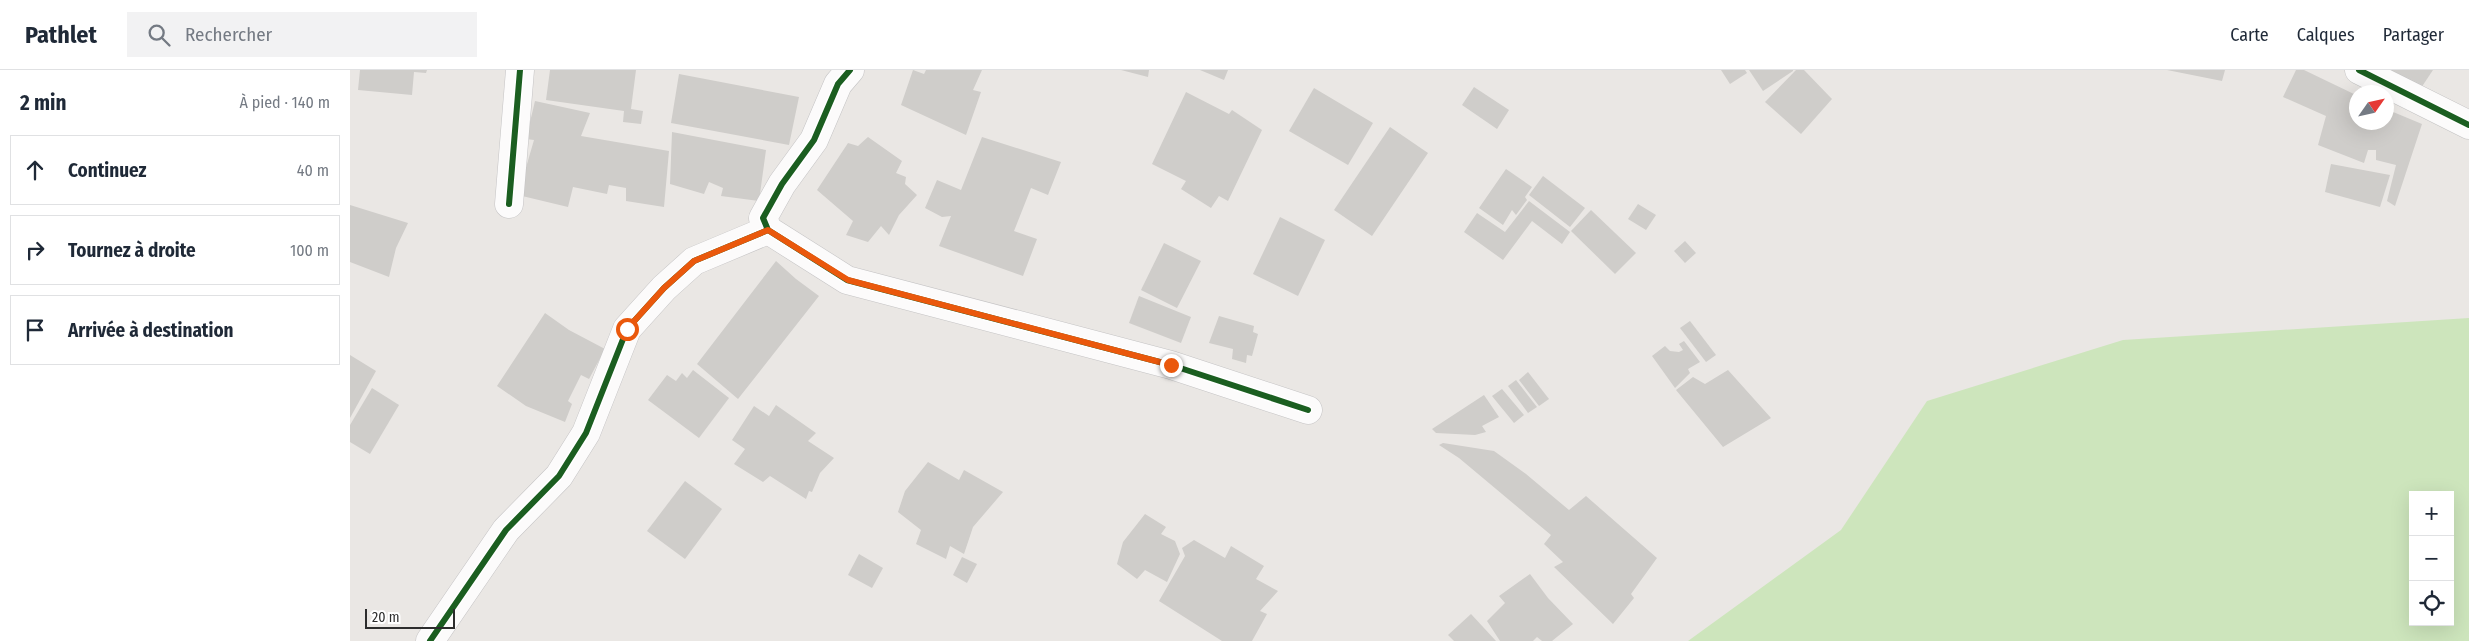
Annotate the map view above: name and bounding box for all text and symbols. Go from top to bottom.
search box [127,12,477,57]
text: Pathlet [25,21,97,49]
icon: search [145,21,173,49]
text: Rechercher [185,23,272,46]
text: Carte [2230,24,2269,46]
text: Calques [2297,24,2355,46]
text: Partager [2383,24,2444,46]
north arrow [2349,85,2394,130]
text: 2 min [20,90,67,116]
text: À pied · 140 m [240,93,330,112]
icon: ahead [21,156,49,184]
text: Continuez [68,159,147,182]
text: 40 m [297,161,329,180]
icon: right [21,236,49,264]
text: Tournez à droite [68,239,196,262]
text: 100 m [290,241,329,260]
icon: arrive [21,316,49,344]
route start [616,318,639,341]
text: Arrivée à destination [68,319,234,342]
route end [1160,354,1183,377]
map controls [2409,491,2454,626]
button: + [2409,491,2454,536]
button: − [2409,536,2454,581]
button: locate [2409,581,2454,626]
scale bar [365,606,455,629]
text: 20 m [372,609,400,626]

